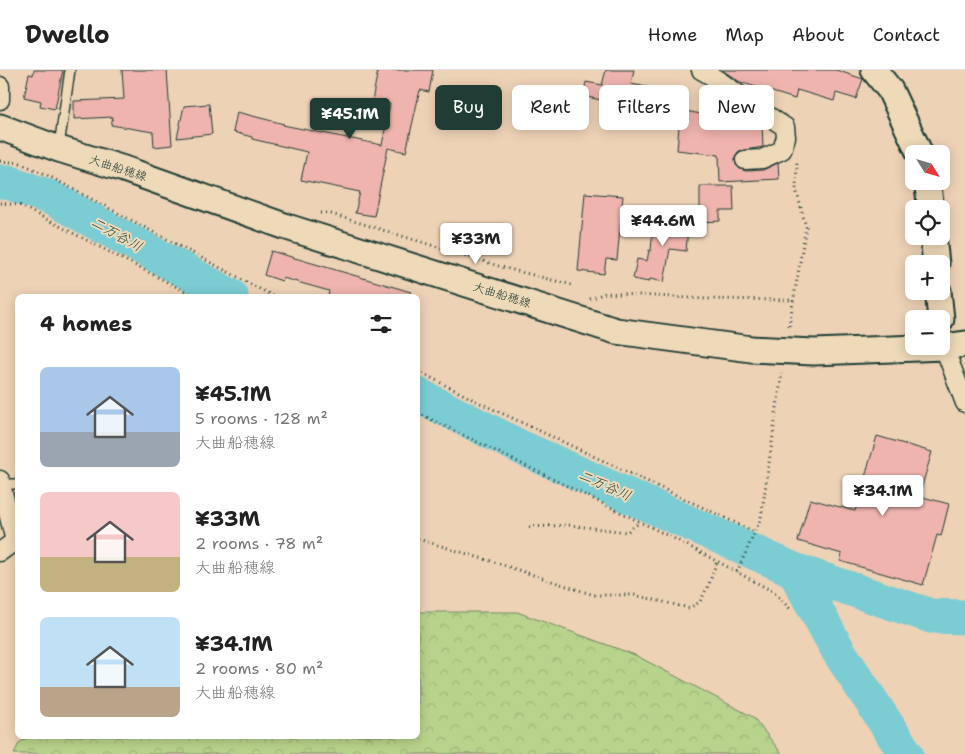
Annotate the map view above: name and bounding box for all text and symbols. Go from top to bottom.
text: Dwello [25,19,110,51]
text: Home [648,23,697,47]
text: Map [725,23,764,47]
text: About [792,23,845,47]
text: Contact [873,23,940,47]
chip: Buy [435,85,502,130]
chip: Rent [512,85,589,130]
chip: Filters [599,85,689,130]
chip: New [699,85,774,130]
pin: ¥45.1M [309,98,391,140]
text: ¥45.1M [321,103,379,124]
north arrow [905,145,950,190]
map controls [905,145,950,355]
street label: 大曲船穂線 [87,151,149,185]
button: locate [905,200,950,245]
pin: ¥44.6M [622,204,704,247]
text: ¥44.6M [631,210,695,231]
water label: 二万谷川 [88,213,146,255]
pin: ¥33M [446,222,506,265]
text: ¥33M [451,228,501,249]
button: + [905,255,950,300]
street label: 大曲船穂線 [471,279,533,311]
text: 4 homes [40,310,132,338]
icon: filters [367,310,395,338]
button: − [905,310,950,355]
text: ¥45.1M [195,380,271,408]
icon: home [80,387,140,447]
text: 5 rooms · 128 m² [195,408,328,429]
text: 大曲船穂線 [195,432,275,453]
water label: 二万谷川 [576,465,634,505]
pin: ¥34.1M [842,474,924,517]
text: ¥34.1M [853,480,913,501]
text: ¥33M [195,505,260,533]
icon: home [80,512,140,572]
text: 2 rooms · 78 m² [195,533,323,554]
text: 大曲船穂線 [195,557,275,578]
text: ¥34.1M [195,630,273,658]
icon: home [80,637,140,697]
text: 2 rooms · 80 m² [195,658,323,679]
text: 大曲船穂線 [195,682,275,703]

